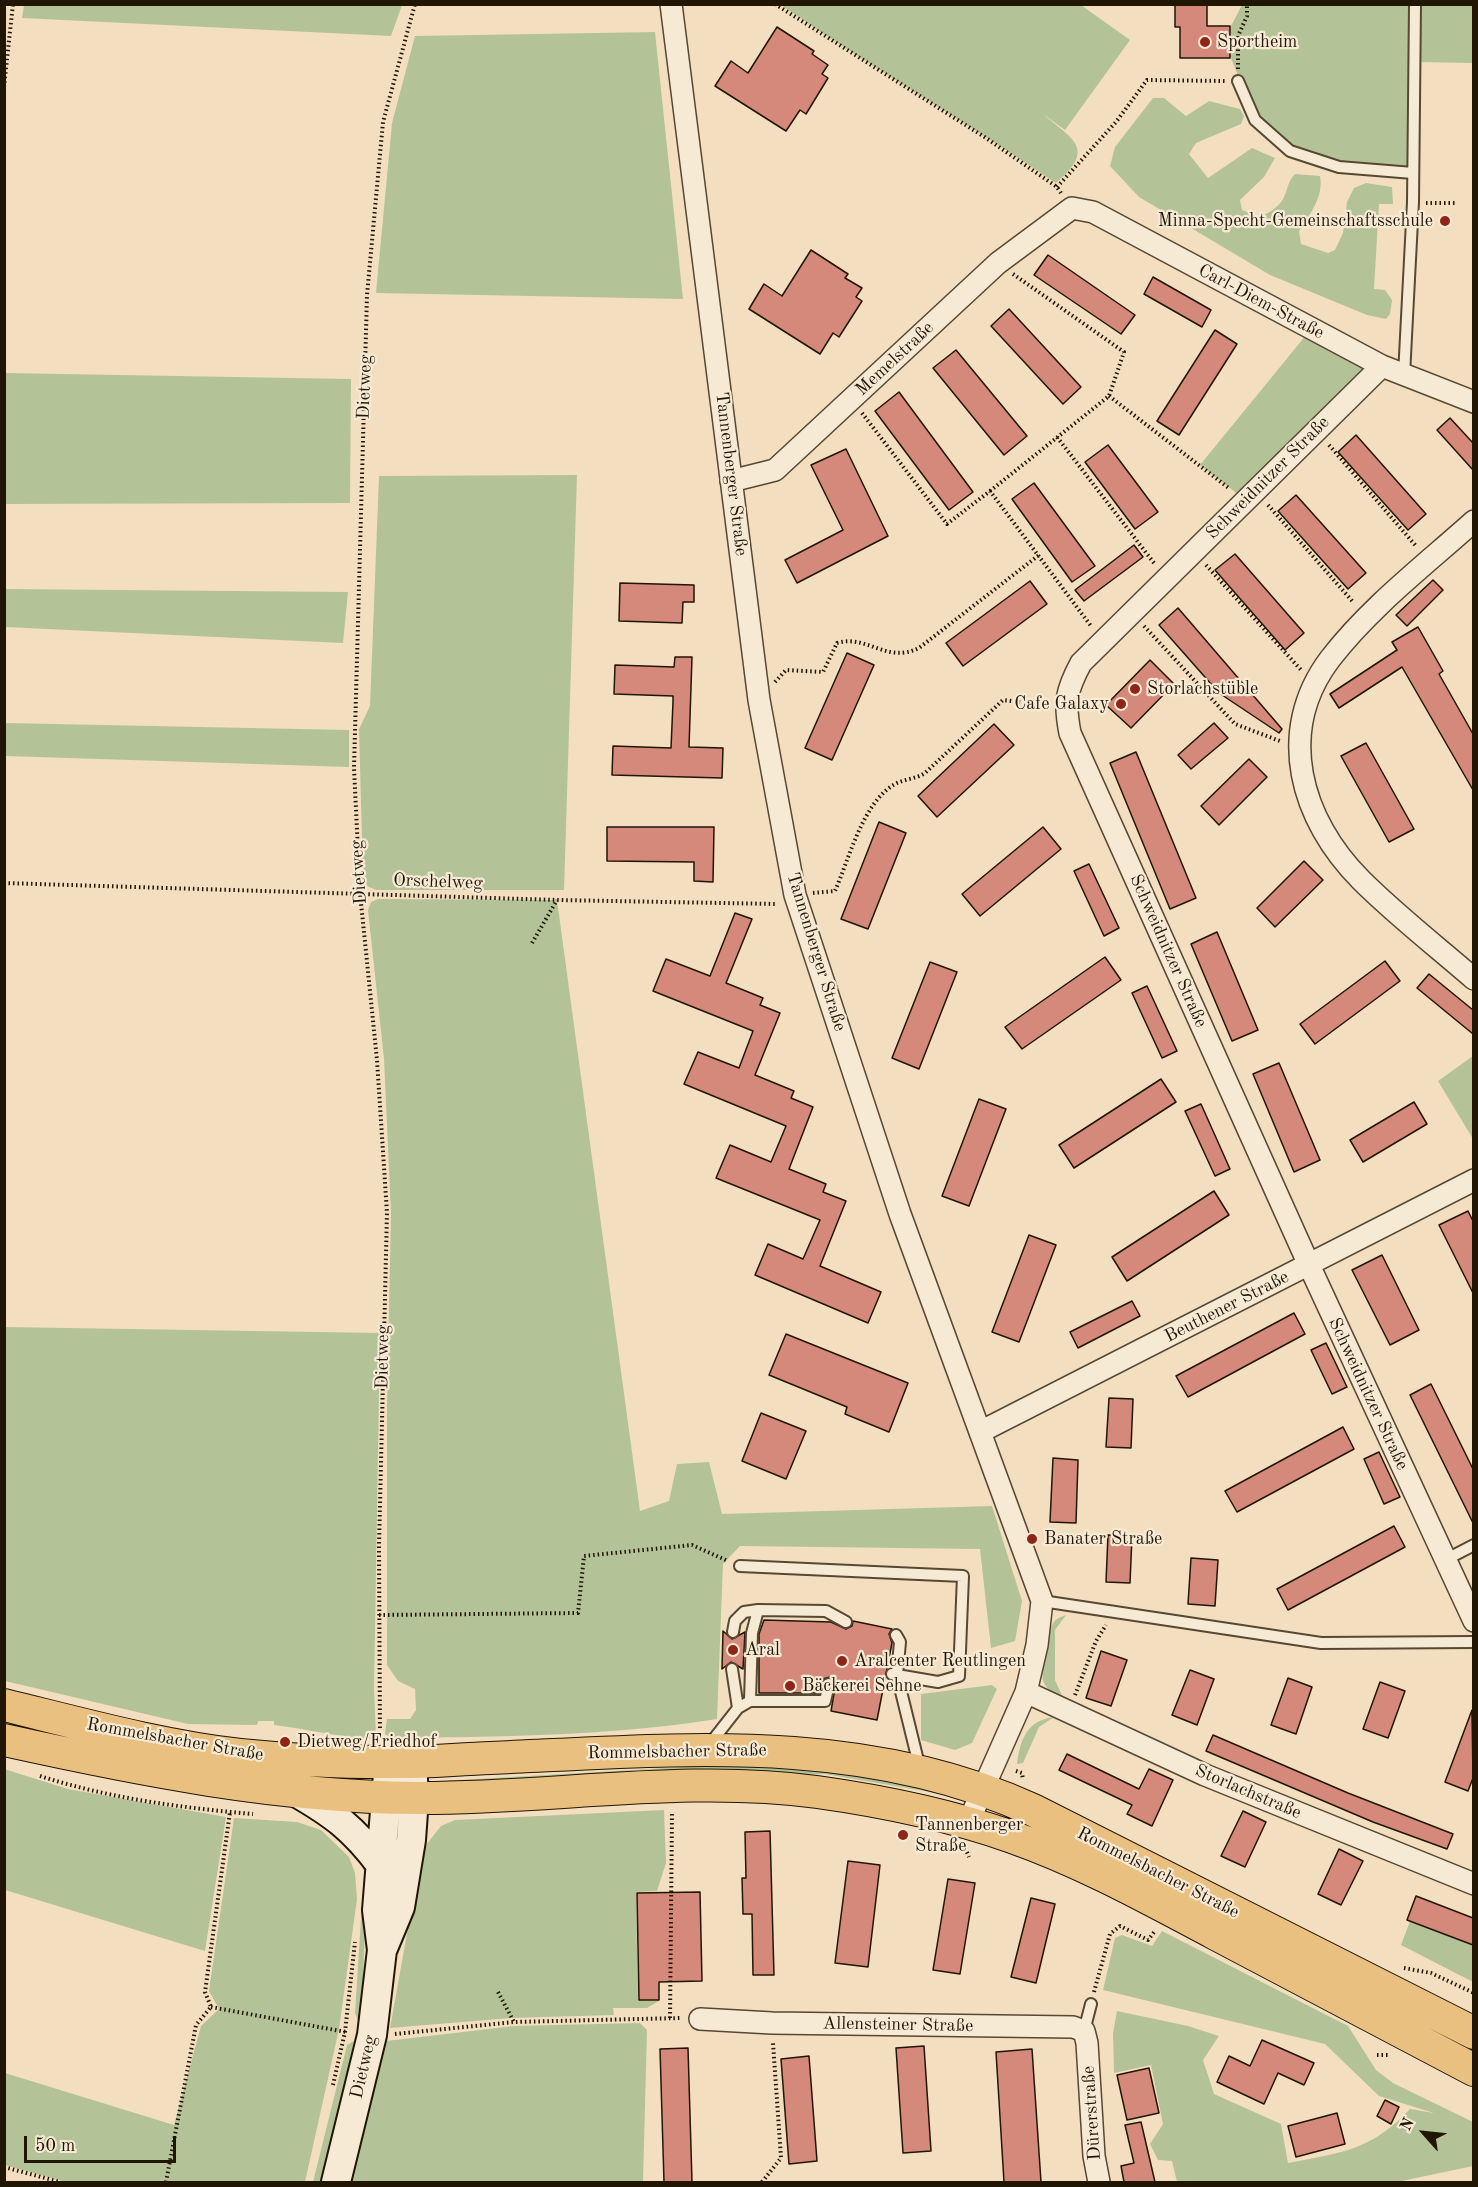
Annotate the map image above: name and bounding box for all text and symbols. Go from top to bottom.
place label: Sportheim [1217,31,1297,53]
marker: Sportheim [1198,35,1212,49]
place label: Minna-Specht-Gemeinschaftsschule [1158,210,1433,232]
marker: Minna-Specht-Gemeinschaftsschule [1438,214,1452,228]
street label: Carl-Diem-Straße [1194,260,1328,344]
street label: Memelstraße [851,317,939,401]
street label: Dietweg [353,354,377,420]
street label: Tannenberger Straße [710,391,752,557]
street label: Schweidnitzer Straße [1202,412,1334,544]
place label: Storlachstüble [1147,678,1258,700]
marker: Storlachstüble [1128,682,1142,696]
place label: Cafe Galaxy [1014,693,1109,715]
marker: Cafe Galaxy [1114,697,1128,711]
street label: Dietweg [346,839,372,905]
street label: Orschelweg [393,870,483,894]
street label: Tannenberger Straße [782,870,850,1034]
street label: Schweidnitzer Straße [1124,871,1212,1031]
street label: Beuthener Straße [1161,1266,1293,1348]
street label: Schweidnitzer Straße [1323,1314,1413,1474]
street label: Dietweg [372,1325,394,1389]
place label: Banater Straße [1044,1528,1162,1550]
marker: Banater Straße [1025,1532,1039,1546]
place label: Aral [745,1639,780,1661]
marker: Aral [726,1643,740,1657]
place label: Aralcenter Reutlingen [854,1650,1026,1672]
marker: Aralcenter Reutlingen [835,1654,849,1668]
place label: Bäckerei Sehne [802,1675,922,1697]
marker: Bäckerei Sehne [783,1679,797,1693]
street label: Rommelsbacher Straße [85,1714,265,1766]
place label: Dietweg/Friedhof [297,1731,436,1753]
marker: Dietweg/Friedhof [278,1735,292,1749]
street label: Rommelsbacher Straße [587,1740,767,1764]
street label: Storlachstraße [1192,1760,1304,1824]
place label: Tannenberger Straße [915,1814,1024,1856]
street label: Rommelsbacher Straße [1073,1823,1243,1923]
marker: Tannenberger Straße [896,1828,910,1842]
street label: Allensteiner Straße [823,2013,973,2037]
street label: Dietweg [346,2033,382,2101]
street label: Dürerstraße [1078,2065,1106,2161]
north arrow [1394,2103,1454,2163]
text: N [1398,2116,1418,2134]
scale bar [27,2124,178,2162]
text: 50 m [35,2137,75,2155]

